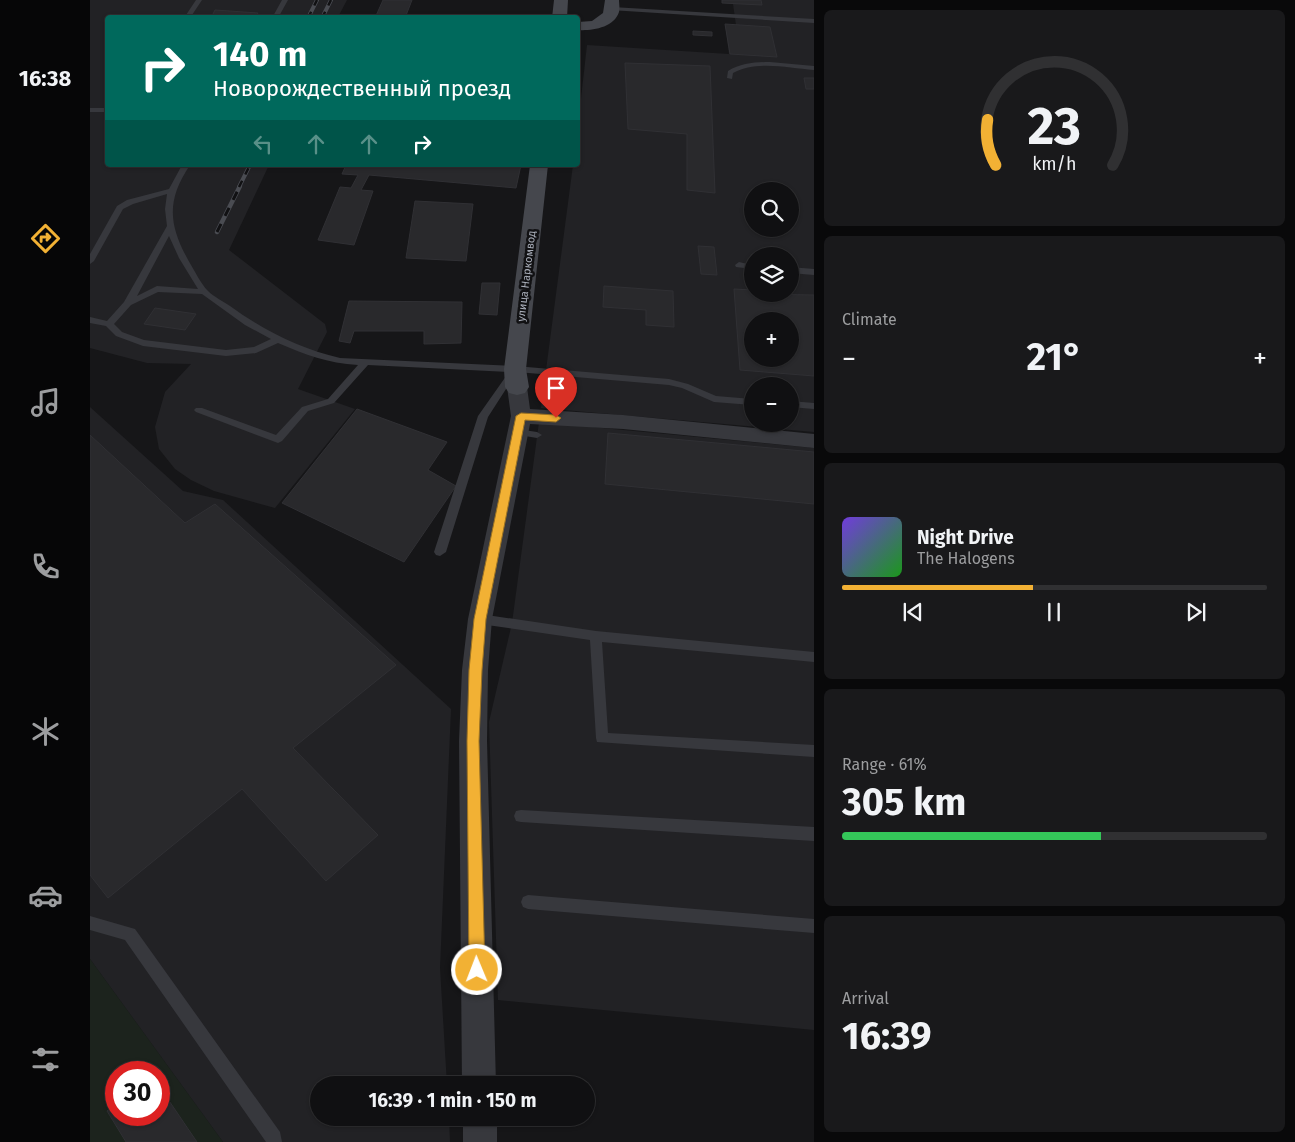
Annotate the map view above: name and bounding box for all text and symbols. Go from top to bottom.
text: 140 m [213,33,307,75]
icon: right [130,35,195,100]
text: 16:38 [19,65,71,92]
text: Новорождественный проезд [213,75,511,102]
text: 23 [1028,95,1081,158]
icon: left [249,130,277,158]
icon: ahead [302,130,330,158]
icon: ahead [355,130,383,158]
icon: right [408,130,436,158]
text: km/h [1032,153,1077,175]
map controls [744,182,799,432]
button: search [744,182,799,237]
icon: directions [28,221,63,256]
street label: улица Наркомвод [514,230,539,322]
button: layers [744,247,799,302]
text: Climate [842,310,897,329]
button: + [744,312,799,367]
text: 21° [1026,334,1083,380]
text: − [842,342,856,375]
text: + [1253,342,1267,375]
pin [535,367,577,418]
icon: arrive [542,374,570,402]
button: − [744,377,799,432]
icon: music [28,385,63,420]
text: Night Drive [917,526,1014,549]
icon: phone [28,549,63,584]
text: The Halogens [917,549,1015,568]
icon: previous [899,598,927,626]
icon: pause [1040,598,1068,626]
icon: next [1182,598,1210,626]
icon: climate [28,714,63,749]
text: Range · 61% [842,755,927,774]
text: 305 km [842,779,966,825]
icon: car [28,878,63,913]
position arrow [450,943,502,995]
text: Arrival [842,989,889,1008]
text: 16:39 [842,1013,931,1059]
icon: filters [28,1042,63,1077]
speed limit sign: 30 [105,1061,170,1126]
text: 16:39 · 1 min · 150 m [368,1089,537,1112]

